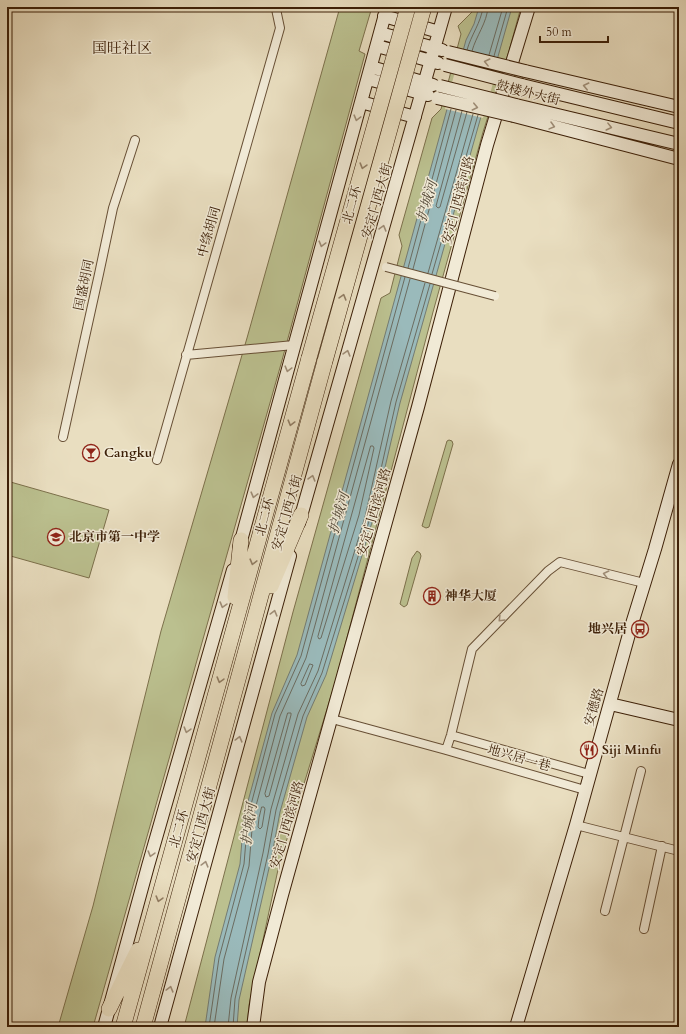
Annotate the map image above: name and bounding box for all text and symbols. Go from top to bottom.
scale bar [540,18,608,44]
text: 50 m [546,24,573,40]
district label: 国旺社区 [92,38,152,58]
one-way arrow [484,58,490,66]
street label: 鼓楼外大街 [494,76,562,110]
one-way arrow [583,82,590,90]
one-way arrow [472,102,478,110]
one-way arrow [353,115,362,122]
one-way arrow [548,121,555,129]
one-way arrow [606,123,612,131]
street label: 安定门西滨河路 [438,154,478,246]
street label: 安定门西大街 [358,161,396,241]
one-way arrow [359,162,368,169]
water label: 护城河 [412,175,443,224]
street label: 北二环 [338,184,366,226]
street label: 中绦胡同 [193,205,225,259]
one-way arrow [378,225,387,232]
one-way arrow [318,240,327,247]
street label: 国盛胡同 [70,258,98,312]
one-way arrow [338,294,347,301]
one-way arrow [342,350,351,357]
one-way arrow [284,365,293,372]
one-way arrow [287,419,296,426]
bar icon: Cangku [81,443,101,463]
place label: Cangku [104,444,153,462]
street label: 安定门西滨河路 [353,466,395,558]
street label: 安定门西大街 [268,473,306,553]
one-way arrow [307,475,315,481]
water label: 护城河 [324,487,355,536]
one-way arrow [250,491,259,498]
street label: 北二环 [251,496,279,538]
school or university icon: 北京市第一中学 [46,527,66,547]
place label: 北京市第一中学 [69,528,160,546]
one-way arrow [249,558,258,565]
one-way arrow [603,570,609,578]
building icon: 神华大厦 [422,586,442,606]
place label: 神华大厦 [445,587,497,605]
one-way arrow [219,601,228,608]
one-way arrow [269,610,278,617]
one-way arrow [499,615,506,622]
bus stop icon: 地兴居 [630,619,650,639]
place label: 地兴居 [588,620,627,638]
one-way arrow [216,676,225,683]
street label: 安德路 [580,686,608,728]
one-way arrow [183,726,192,733]
one-way arrow [235,735,243,742]
street label: 地兴居一巷 [485,740,553,776]
restaurant icon: Siji Minfu [579,740,599,760]
place label: Siji Minfu [602,741,662,759]
street label: 安定门西滨河路 [266,779,308,871]
street label: 安定门西大街 [182,785,220,865]
water label: 护城河 [237,799,262,846]
street label: 北二环 [165,808,193,850]
one-way arrow [147,851,156,858]
one-way arrow [200,861,209,868]
one-way arrow [155,896,164,903]
one-way arrow [166,986,174,993]

